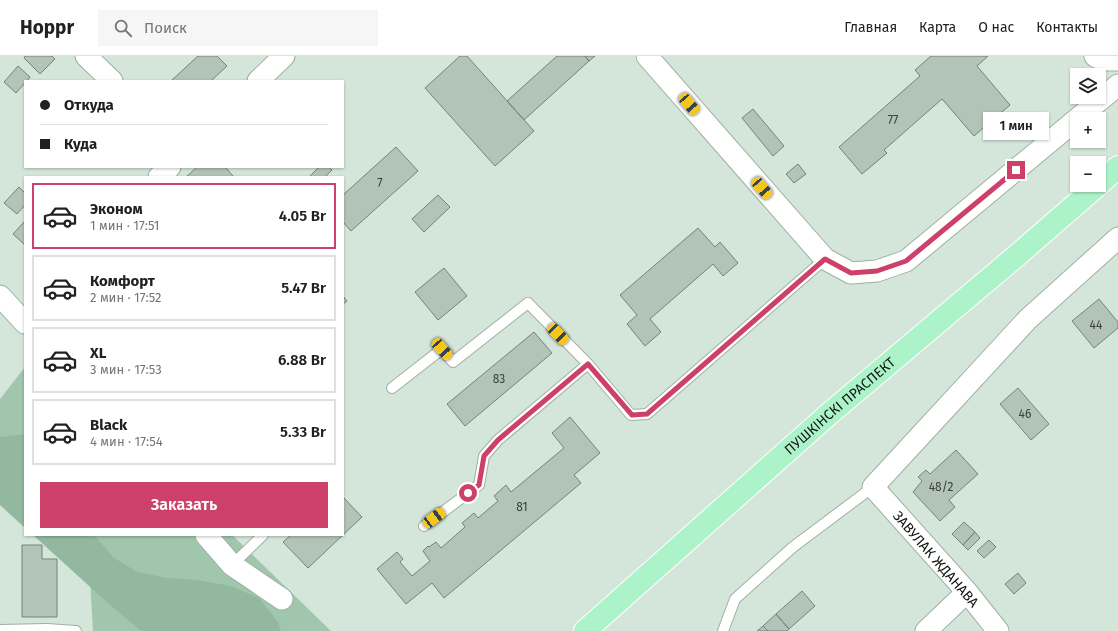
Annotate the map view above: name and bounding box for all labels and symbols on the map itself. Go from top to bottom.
car [677,91,701,117]
callout: 1 мин [983,112,1049,140]
house number: 77 [888,113,898,127]
route end [1007,161,1025,179]
car [750,175,774,201]
house number: 7 [377,176,383,190]
house number: 44 [1090,318,1103,332]
car [545,321,571,347]
car [430,336,454,362]
street label: ПУШКІНСКІ ПРАСПЕКТ [781,353,899,459]
house number: 83 [493,372,505,386]
house number: 46 [1019,407,1031,421]
house number: 48/2 [929,480,953,494]
route start [459,484,477,502]
house number: 81 [516,500,528,514]
car [421,506,447,530]
street label: ЗАВУЛАК ЖДАНАВА [889,508,982,611]

